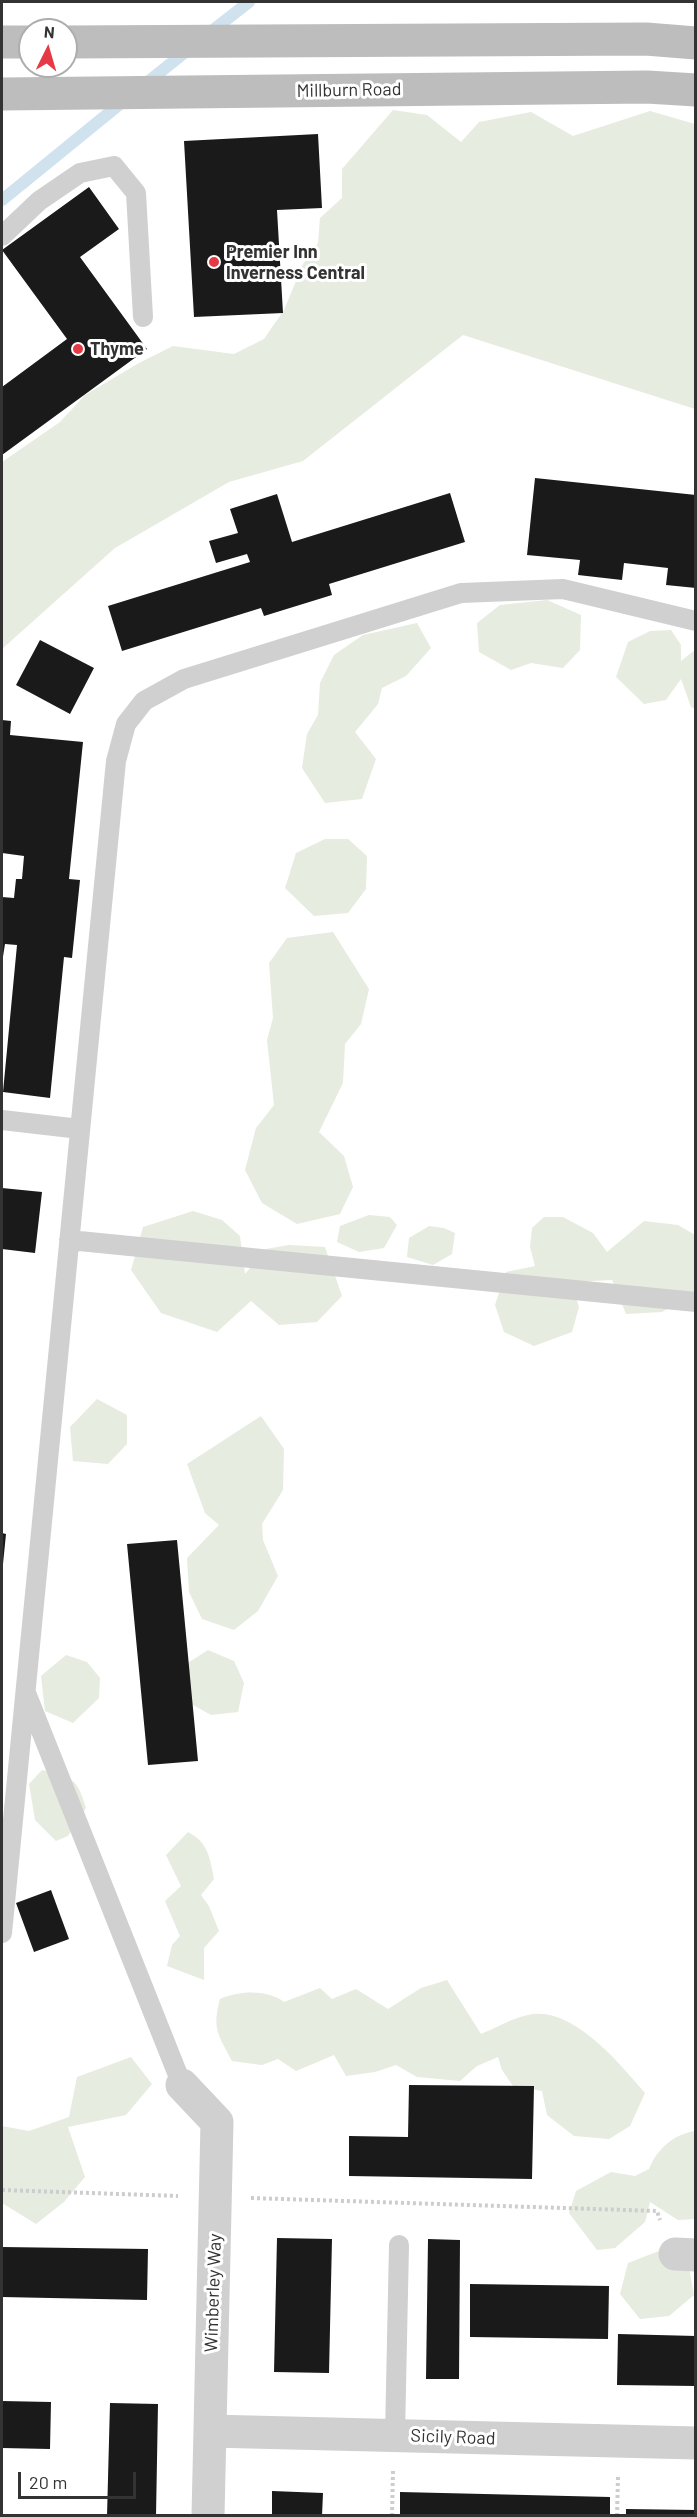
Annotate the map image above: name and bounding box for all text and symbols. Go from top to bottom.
north arrow [18,18,78,78]
text: N [43,22,56,41]
street label: Millburn Road [296,78,402,102]
place label: Premier Inn Inverness Central [226,241,365,284]
marker: Premier Inn Inverness Central [207,255,221,269]
place label: Thyme [90,338,144,360]
marker: Thyme [71,342,85,356]
street label: Wimberley Way [200,2233,226,2353]
street label: Sicily Road [410,2425,496,2449]
scale bar [21,2460,140,2498]
text: 20 m [29,2471,67,2493]

